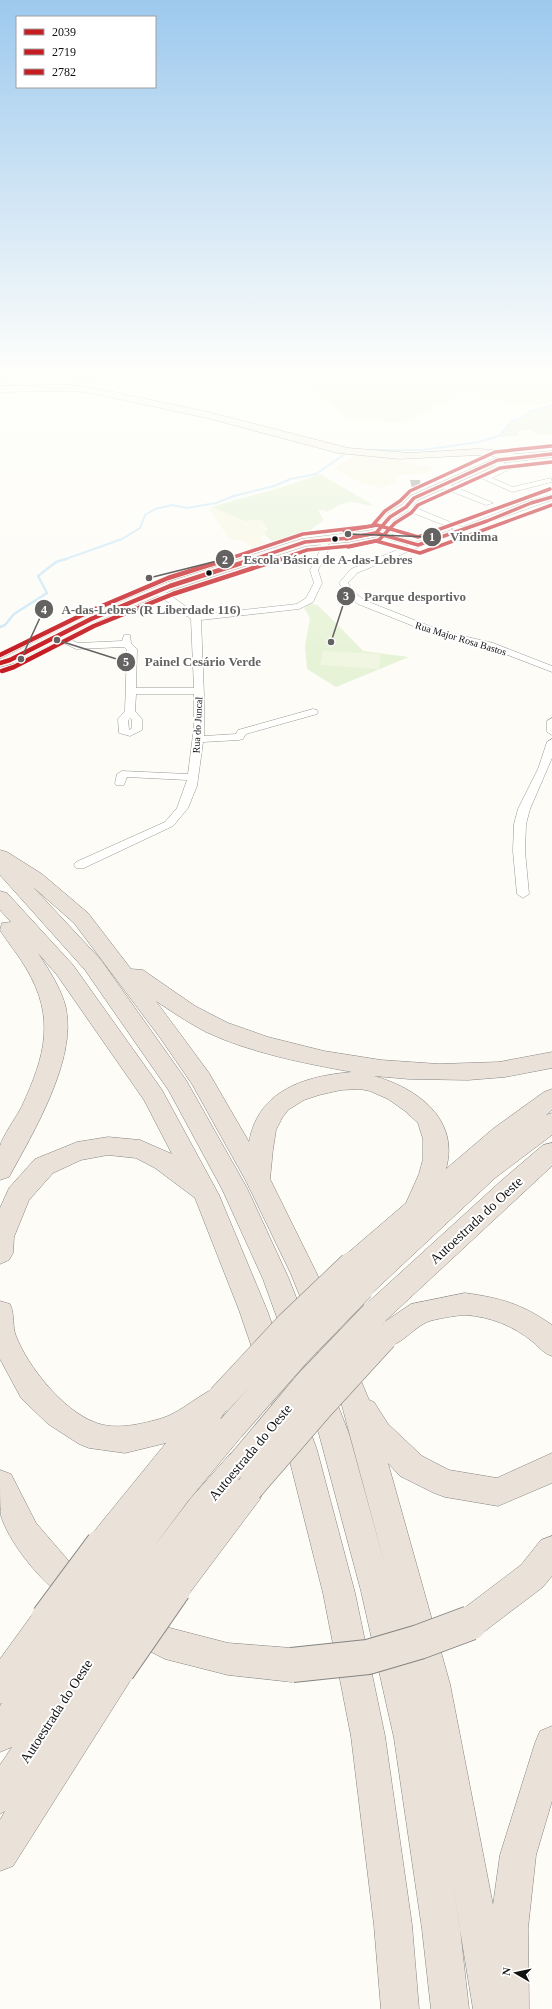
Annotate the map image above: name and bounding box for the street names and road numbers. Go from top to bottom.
street label: Rua Major Rosa Bastos [414,619,508,658]
street label: Rua do Juncal [191,696,204,754]
street label: Autoestrada do Oeste [427,1174,526,1267]
street label: Autoestrada do Oeste [206,1401,295,1503]
street label: Autoestrada do Oeste [17,1657,96,1766]

